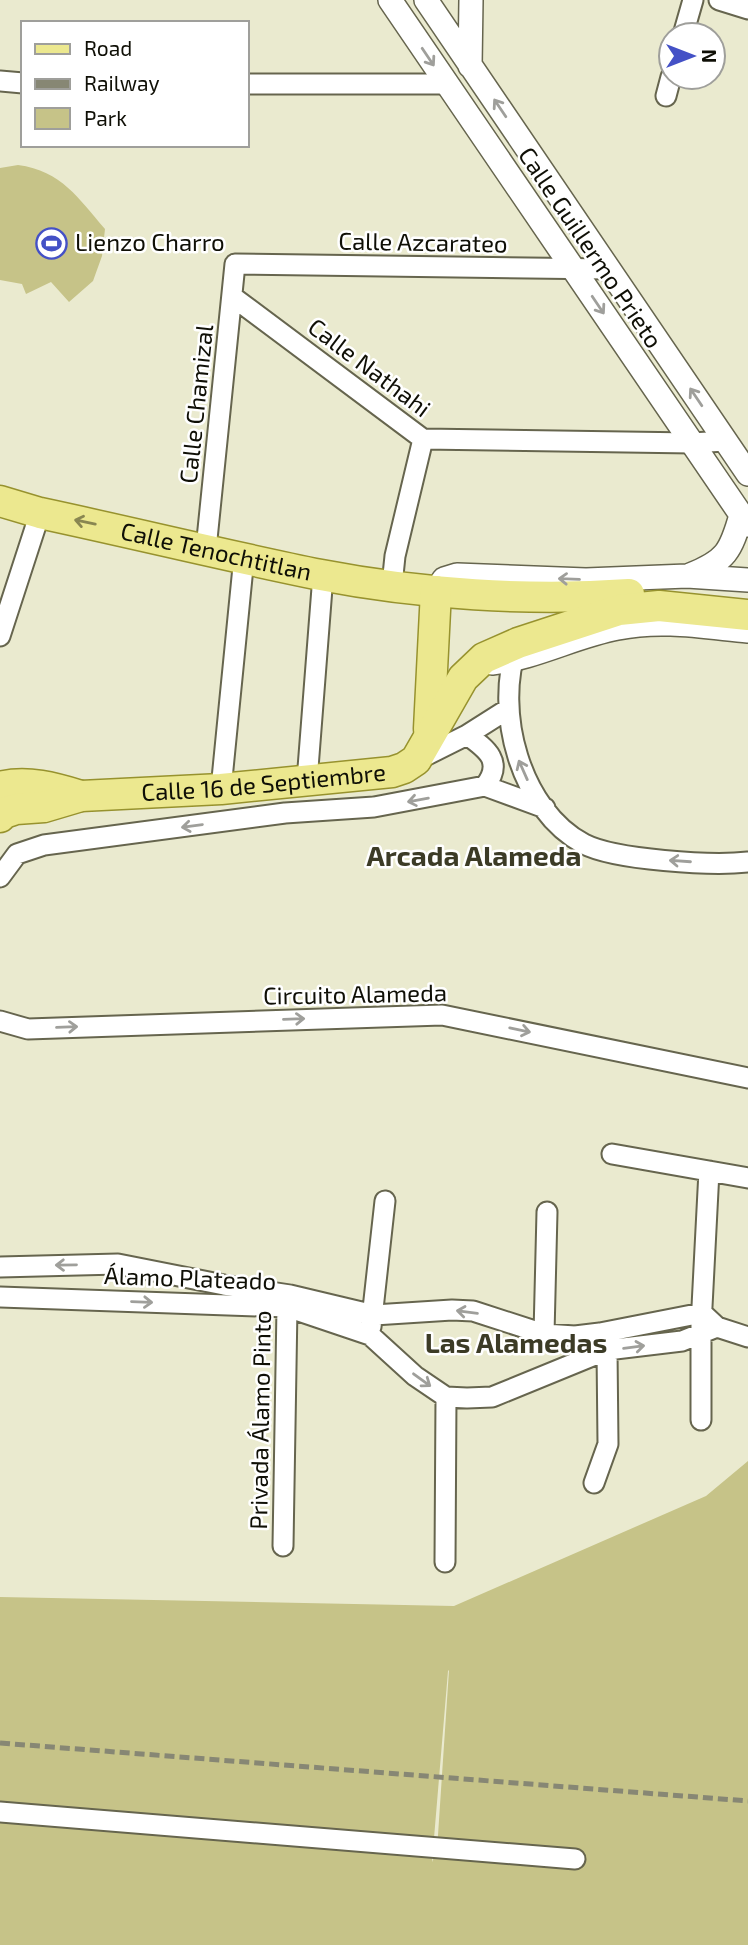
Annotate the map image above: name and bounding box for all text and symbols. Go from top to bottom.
legend [21,21,248,147]
north arrow [657,21,727,91]
text: Road [84,35,132,60]
one-way arrow [421,47,435,66]
text: N [698,49,721,63]
text: Railway [84,70,160,95]
one-way arrow [492,99,507,118]
text: Park [84,105,127,130]
street label: Calle Guillermo Prieto [513,141,669,353]
sports icon: Lienzo Charro [35,226,69,260]
street label: Calle Azcarateo [338,226,508,257]
place label: Lienzo Charro [75,227,225,256]
one-way arrow [591,295,605,315]
street label: Calle Nathahi [303,311,437,422]
street label: Calle Chamizal [173,323,218,485]
one-way arrow [689,388,703,408]
one-way arrow [74,515,97,529]
street label: Calle Tenochtitlan [118,515,314,586]
one-way arrow [558,573,581,586]
street label: Calle 16 de Septiembre [141,757,387,806]
one-way arrow [516,760,529,781]
one-way arrow [407,794,430,807]
one-way arrow [181,819,204,832]
district label: Arcada Alameda [367,838,581,872]
one-way arrow [669,854,692,867]
street label: Circuito Alameda [263,977,447,1010]
one-way arrow [283,1012,306,1025]
one-way arrow [55,1021,78,1034]
one-way arrow [508,1024,531,1038]
one-way arrow [55,1259,78,1272]
street label: Álamo Plateado [103,1260,277,1295]
one-way arrow [130,1296,153,1309]
one-way arrow [456,1305,479,1318]
street label: Privada Álamo Pinto [243,1310,276,1530]
district label: Las Alamedas [425,1325,607,1359]
one-way arrow [622,1340,645,1353]
one-way arrow [412,1372,431,1387]

